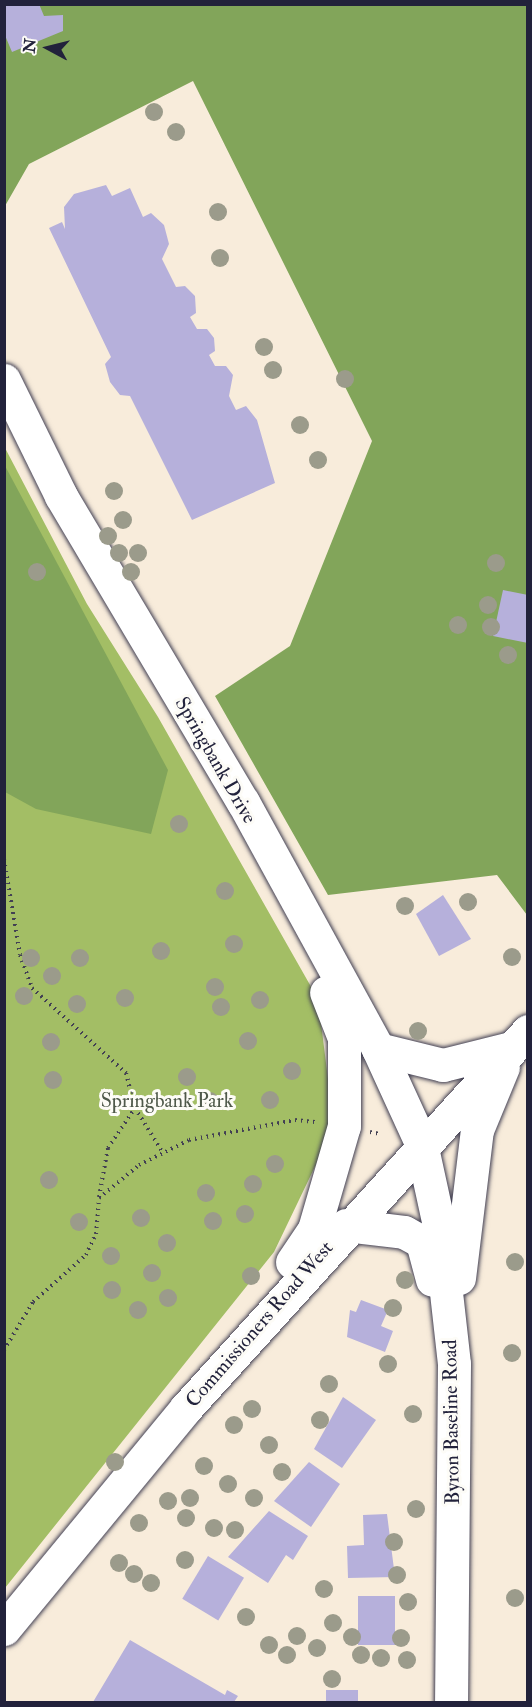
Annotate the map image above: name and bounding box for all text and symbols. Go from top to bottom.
north arrow [18,18,78,78]
text: N [19,37,41,54]
street label: Springbank Drive [170,693,262,827]
park label: Springbank Park [101,1088,233,1112]
street label: Commissioners Road West [180,1236,338,1412]
street label: Byron Baseline Road [438,1339,464,1505]

